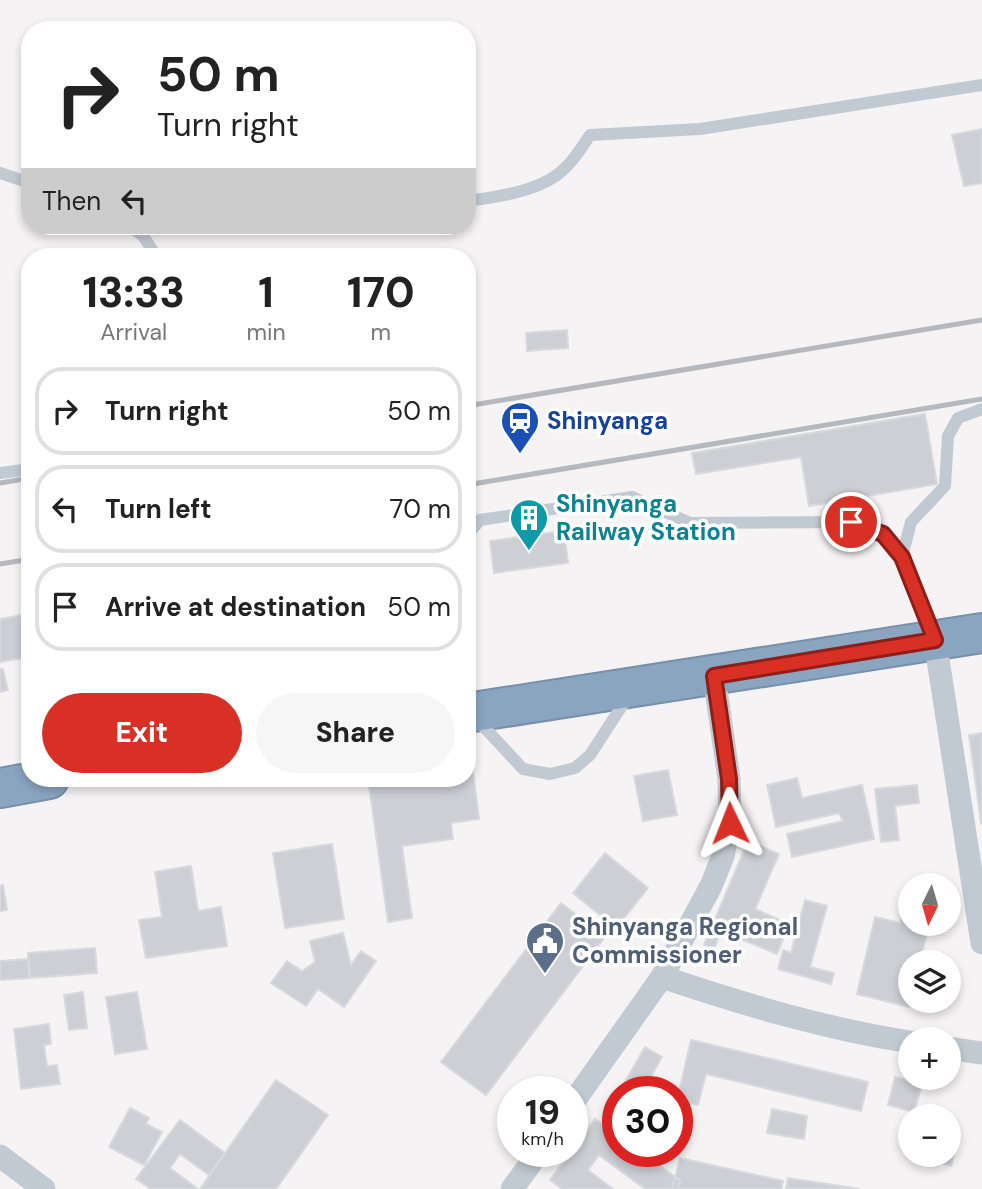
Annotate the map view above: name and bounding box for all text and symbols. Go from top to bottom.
text: 50 m [157,42,280,106]
icon: right [42,49,133,140]
text: Turn right [157,104,299,146]
icon: left [115,182,153,220]
text: Then [42,184,101,218]
text: 13:33 [82,265,185,320]
text: 1 [258,265,274,320]
text: 170 [347,265,415,320]
text: Arrival [100,317,167,347]
text: min [246,317,286,347]
text: m [371,317,391,347]
icon: right [46,392,84,430]
text: Turn right [105,394,229,428]
text: 50 m [387,394,451,428]
station icon: Shinyanga [499,400,541,455]
place label: Shinyanga [547,405,668,436]
place label: Shinyanga Railway Station [556,488,736,547]
icon: left [46,490,84,528]
text: Turn left [105,492,212,526]
text: 70 m [390,492,451,526]
pin [821,492,881,552]
building icon: Shinyanga Railway Station [508,497,550,552]
icon: arrive [832,503,870,541]
icon: arrive [46,588,84,626]
text: Arrive at destination [105,590,366,624]
text: 50 m [387,590,451,624]
button: Exit [42,693,242,773]
button: Share [256,693,455,773]
position arrow [693,786,767,860]
north arrow [898,873,961,936]
map controls [898,873,961,1167]
place label: Shinyanga Regional Commissioner [572,911,798,970]
public building icon: Shinyanga Regional Commissioner [524,920,566,975]
button: layers [898,950,961,1013]
button: + [898,1027,961,1090]
speed limit sign: 30 [602,1076,693,1167]
text: 19 [525,1089,560,1135]
button: − [898,1104,961,1167]
text: km/h [521,1127,564,1151]

